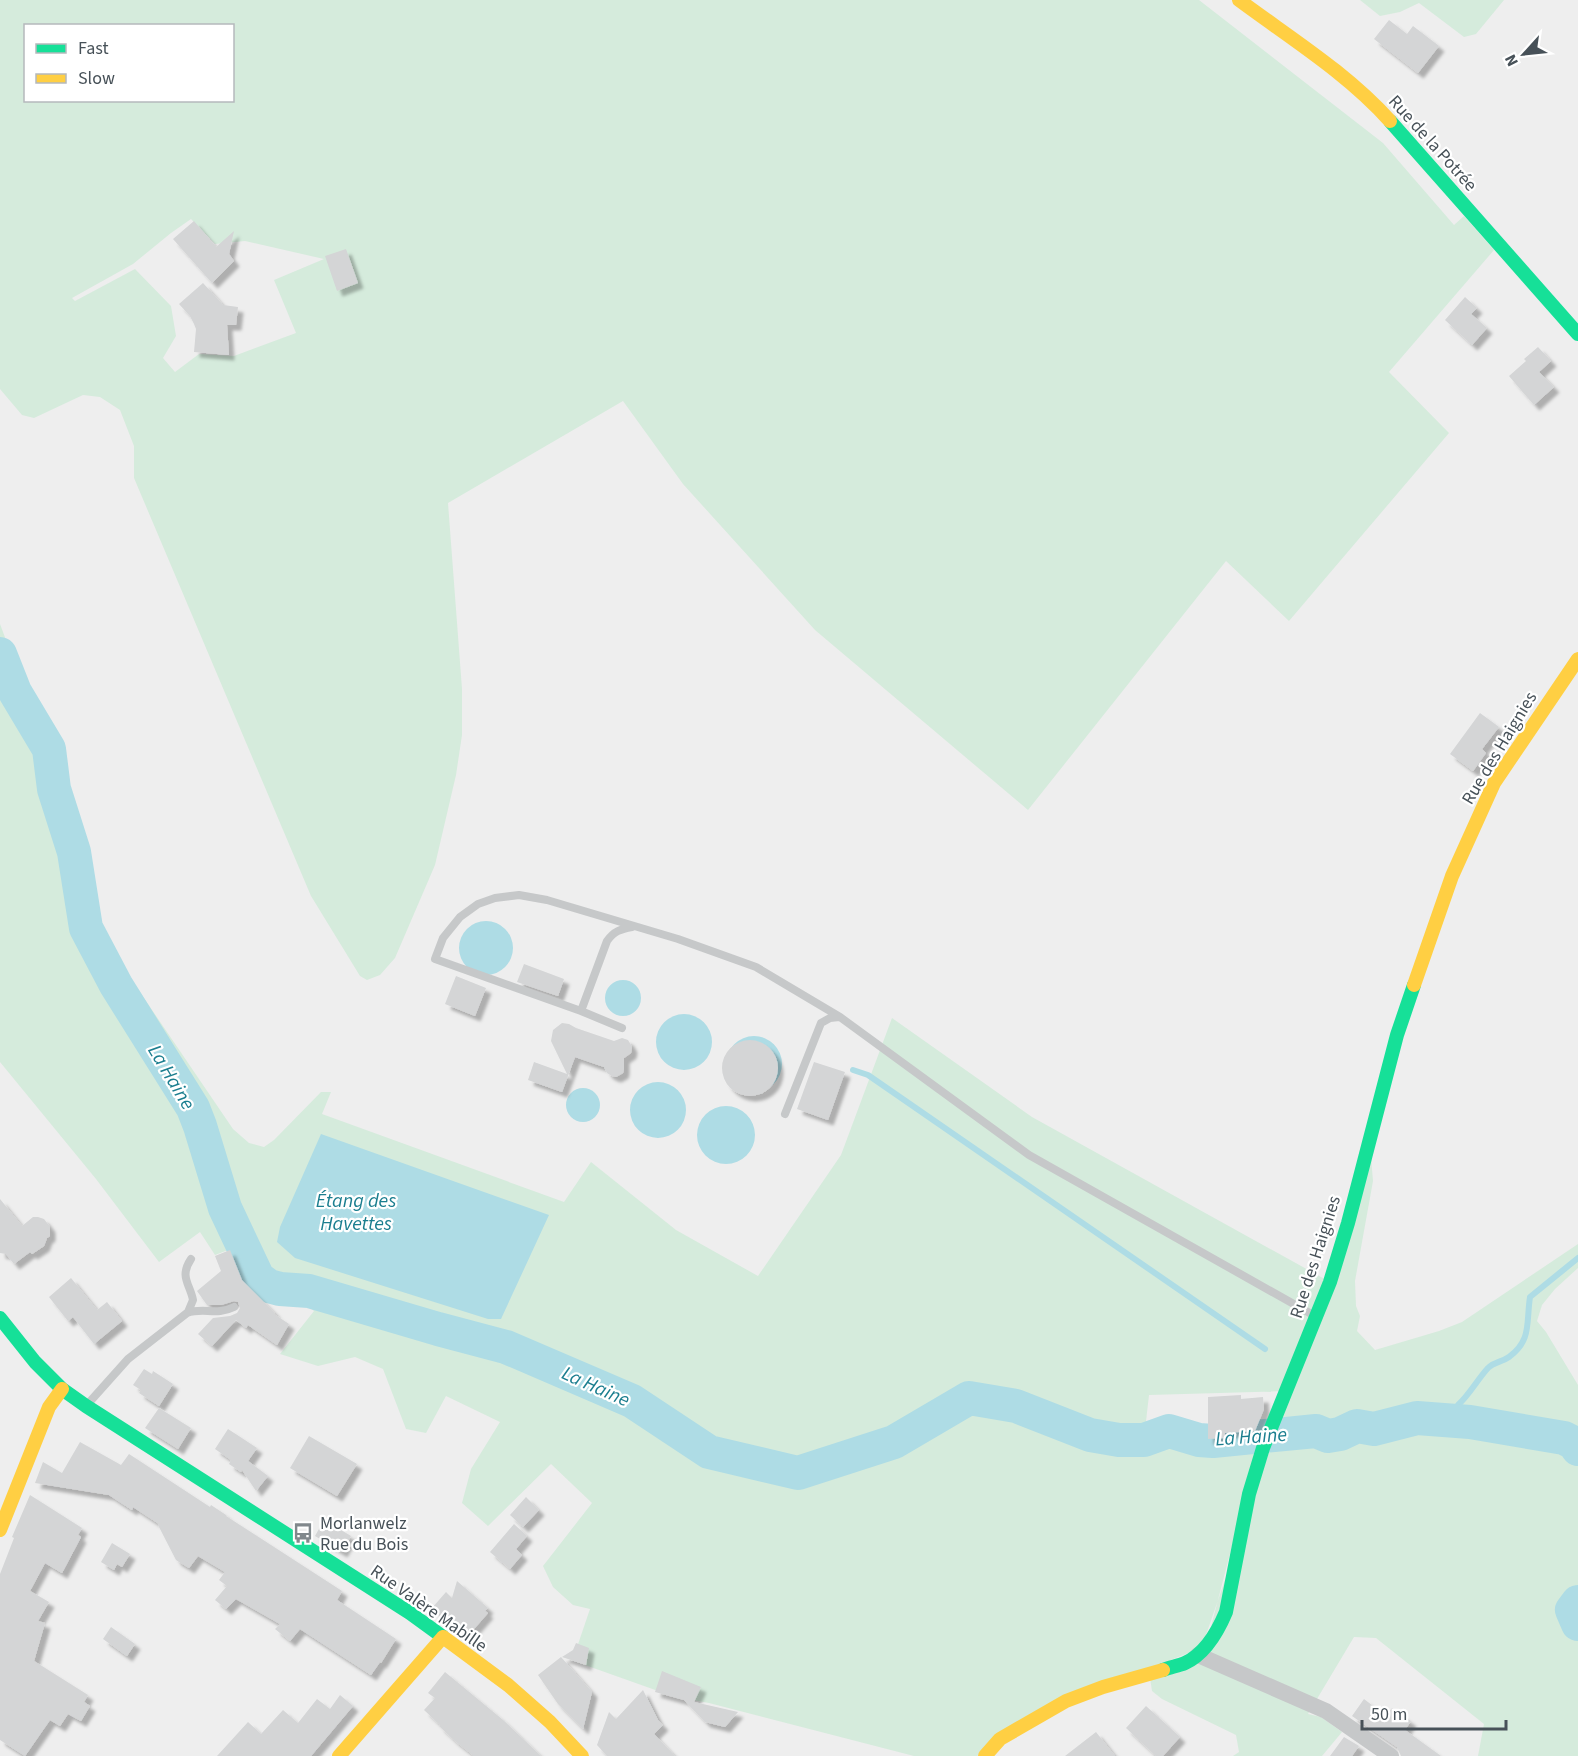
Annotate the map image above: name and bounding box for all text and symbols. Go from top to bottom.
legend [24,24,234,102]
north arrow [1494,24,1554,84]
text: Fast [78,36,109,61]
text: N [1499,51,1524,70]
text: Slow [78,66,115,91]
street label: Rue de la Potrée [1383,90,1483,197]
street label: Rue des Haignies [1456,687,1543,809]
water label: La Haine [141,1040,202,1115]
water label: Étang des Havettes [316,1187,396,1238]
street label: Rue des Haignies [1284,1193,1347,1322]
water label: La Haine [557,1360,634,1414]
water label: La Haine [1214,1421,1288,1453]
place label: Morlanwelz Rue du Bois [320,1511,408,1557]
bus stop icon: Morlanwelz Rue du Bois [291,1521,315,1545]
street label: Rue Valère Mabille [365,1559,492,1658]
scale bar [1362,1693,1506,1731]
text: 50 m [1371,1702,1407,1727]

